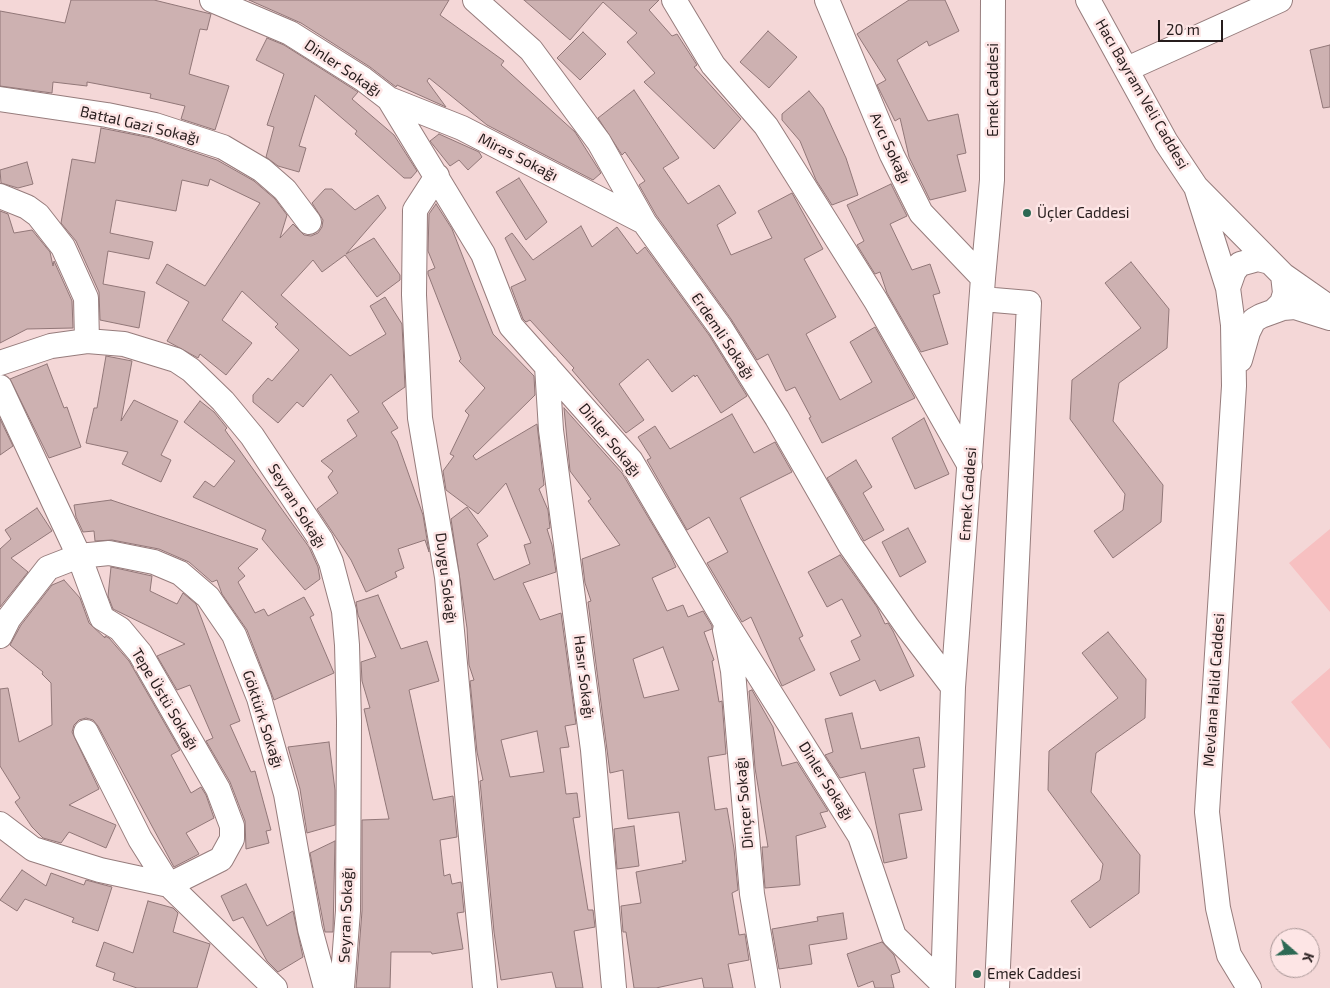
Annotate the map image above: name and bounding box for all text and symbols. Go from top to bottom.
scale bar [1160,10,1225,42]
street label: Hacı Bayram Veli Caddesi [1092,16,1192,172]
text: 20 m [1166,20,1200,38]
street label: Dinler Sokağı [301,36,385,100]
street label: Emek Caddesi [984,43,1002,137]
street label: Battal Gazi Sokağı [78,102,202,148]
street label: Avcı Sokağı [866,110,914,186]
street label: Miras Sokağı [475,129,561,185]
place label: Üçler Caddesi [1037,204,1130,222]
marker: Üçler Caddesi [1021,207,1033,219]
street label: Erdemli Sokağı [687,289,759,383]
street label: Dinler Sokağı [575,400,645,480]
street label: Emek Caddesi [956,447,980,541]
street label: Seyran Sokağı [264,461,330,551]
street label: Duygu Sokağı [431,531,461,625]
street label: Mevlana Halid Caddesi [1200,613,1228,767]
street label: Hasır Sokağı [570,634,598,720]
street label: Tepe Üstü Sokağı [128,645,202,753]
street label: Göktürk Sokağı [239,668,287,770]
street label: Dinler Sokağı [795,738,857,824]
street label: Dinçer Sokağı [731,756,757,850]
street label: Seyran Sokağı [335,867,357,963]
north arrow [1270,928,1320,978]
text: K [1299,951,1318,965]
place label: Emek Caddesi [987,965,1081,983]
marker: Emek Caddesi [971,968,983,980]

